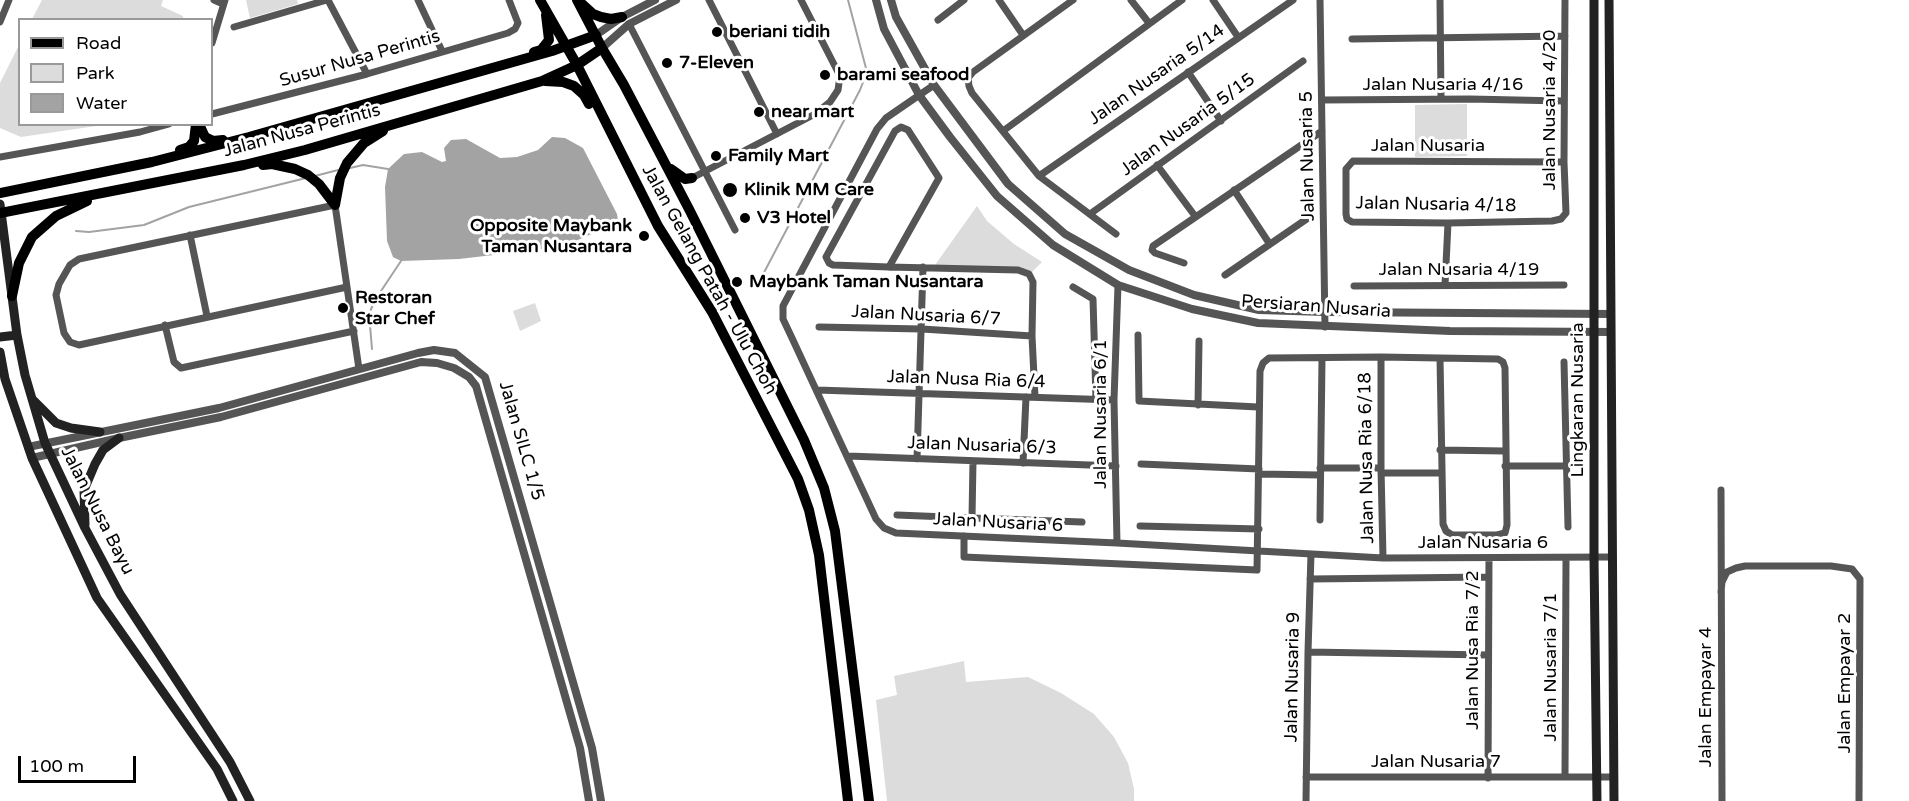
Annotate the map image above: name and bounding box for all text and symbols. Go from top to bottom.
legend [18,18,213,126]
street label: Jalan Nusaria 5/14 [1085,20,1229,130]
place label: beriani tidih [729,21,830,43]
marker: beriani tidih [710,25,724,39]
street label: Susur Nusa Perintis [277,26,443,92]
street label: Jalan Nusaria 4/20 [1539,30,1561,190]
text: Road [76,32,121,54]
place label: 7-Eleven [679,52,754,74]
marker: 7-Eleven [660,56,674,70]
text: Park [76,62,114,84]
place label: barami seafood [837,64,969,86]
marker: barami seafood [818,68,832,82]
street label: Jalan Nusaria 5/15 [1117,69,1259,181]
street label: Jalan Nusaria 4/16 [1363,74,1523,96]
street label: Jalan Nusaria 5 [1296,91,1320,221]
text: Water [76,92,127,114]
street label: Jalan Nusa Perintis [221,100,383,162]
place label: near mart [771,101,854,123]
marker: near mart [752,105,766,119]
street label: Jalan Nusaria [1371,135,1485,157]
place label: Family Mart [728,145,829,167]
marker: Family Mart [709,149,723,163]
street label: Jalan Gelang Patah - Ulu Choh [637,161,781,399]
place label: Klinik MM Care [744,179,874,201]
marker: Klinik MM Care [721,181,739,199]
street label: Jalan Nusaria 4/18 [1355,193,1517,217]
place label: V3 Hotel [757,207,831,229]
marker: V3 Hotel [738,211,752,225]
place label: Opposite Maybank Taman Nusantara [470,215,632,258]
marker: Opposite Maybank Taman Nusantara [637,229,651,243]
street label: Jalan Nusaria 4/19 [1379,259,1539,281]
place label: Maybank Taman Nusantara [749,271,984,293]
marker: Maybank Taman Nusantara [730,275,744,289]
place label: Restoran Star Chef [355,287,435,330]
street label: Persiaran Nusaria [1240,291,1392,323]
marker: Restoran Star Chef [336,301,350,315]
street label: Jalan Nusaria 6/7 [851,301,1001,331]
street label: Lingkaran Nusaria [1567,323,1589,477]
street label: Jalan Nusaria 6/1 [1090,339,1112,489]
street label: Jalan Nusa Ria 6/4 [886,366,1046,394]
street label: Jalan Nusa Ria 6/18 [1355,372,1379,544]
street label: Jalan SILC 1/5 [494,379,548,503]
street label: Jalan Nusaria 6/3 [907,433,1057,459]
street label: Jalan Nusa Bayu [56,444,138,578]
street label: Jalan Nusaria 6 [932,509,1064,537]
street label: Jalan Nusaria 6 [1418,532,1548,554]
street label: Jalan Nusa Ria 7/2 [1462,570,1484,730]
street label: Jalan Nusaria 7/1 [1540,593,1562,741]
street label: Jalan Nusaria 9 [1281,612,1305,742]
street label: Jalan Empayar 2 [1834,613,1856,753]
street label: Jalan Empayar 4 [1695,627,1717,767]
scale bar [21,744,140,782]
street label: Jalan Nusaria 7 [1371,751,1501,773]
text: 100 m [29,755,84,777]

